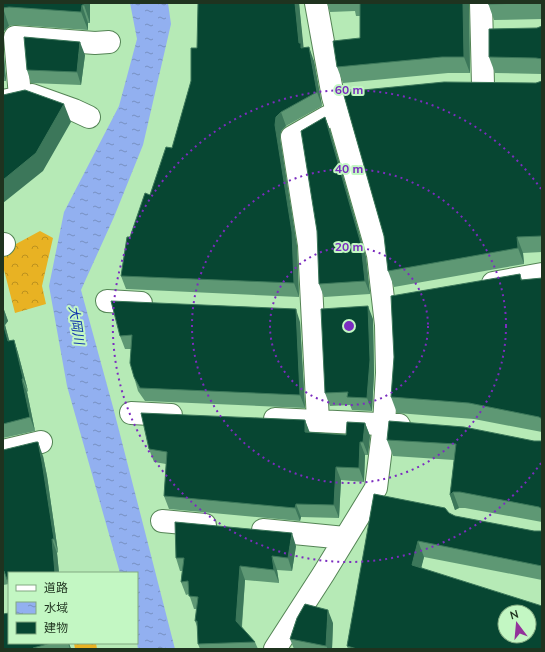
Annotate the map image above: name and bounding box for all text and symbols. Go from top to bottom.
text: 60 m [335,82,363,97]
text: 40 m [335,161,363,176]
text: 20 m [335,239,363,254]
water label: 大岡川 [66,304,88,347]
centre of rings [342,319,356,333]
legend [8,572,138,644]
text: 道路 [44,580,68,595]
text: 水域 [44,600,68,615]
north arrow [497,604,537,644]
text: N [508,607,520,622]
text: 建物 [44,620,68,635]

